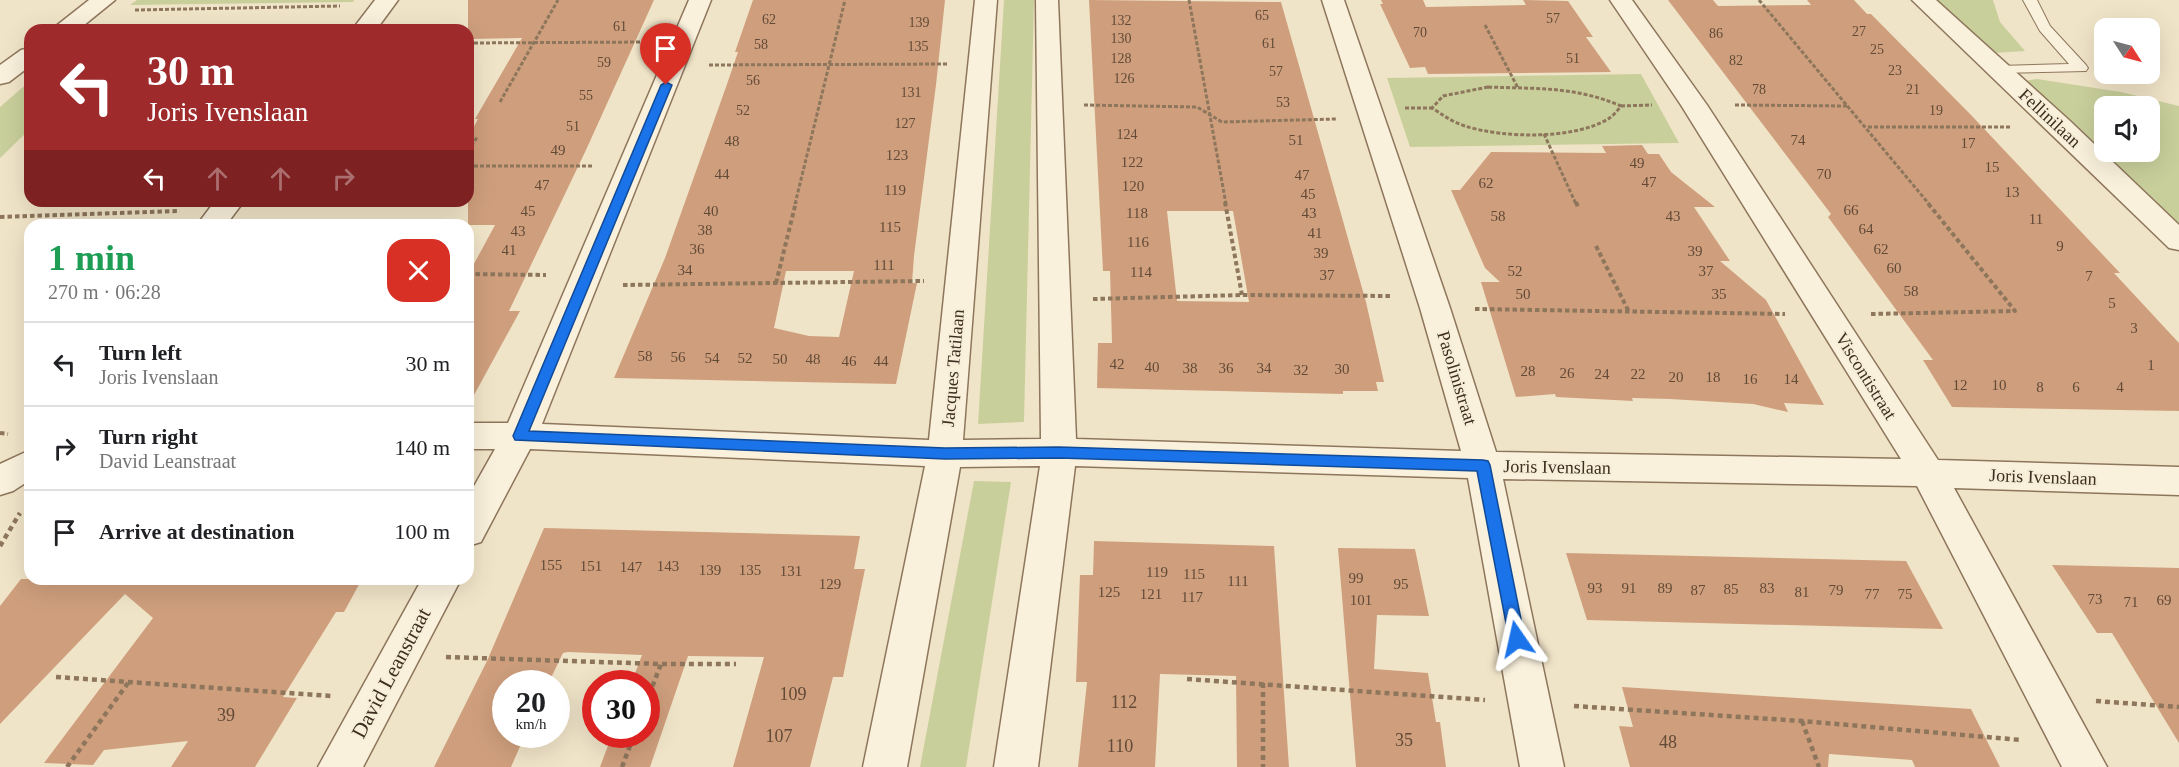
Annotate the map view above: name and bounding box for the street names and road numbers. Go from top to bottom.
street label: Fellinilaan [2015,84,2085,152]
street label: Jacques Tatilaan [938,308,968,428]
street label: Pasolinistraat [1433,329,1481,427]
street label: Viscontistraat [1831,329,1901,423]
street label: Joris Ivenslaan [1503,456,1611,478]
street label: Joris Ivenslaan [1989,465,2097,489]
street label: David Leanstraat [347,604,435,742]

